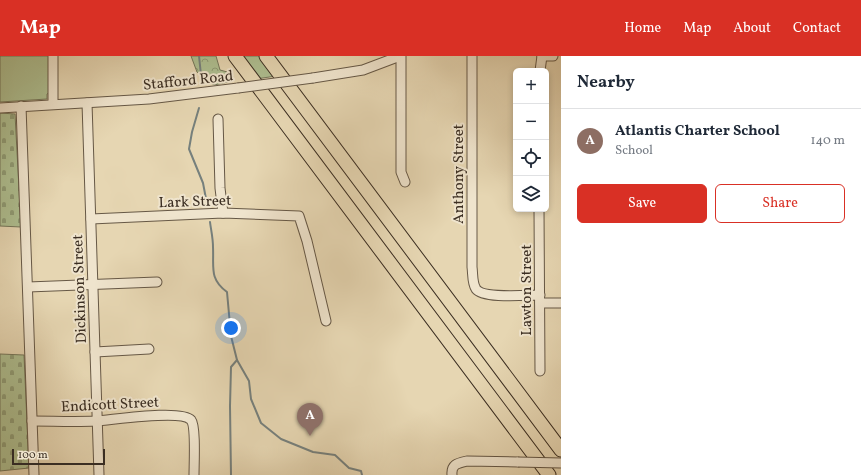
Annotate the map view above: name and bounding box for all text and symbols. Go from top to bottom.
text: Map [20,15,61,41]
text: Home [624,19,661,38]
text: Map [683,19,711,38]
text: About [733,19,771,38]
text: Contact [793,19,841,38]
street label: Stafford Road [142,66,234,97]
map controls [513,68,549,212]
button: + [513,68,549,104]
text: Nearby [577,71,635,94]
button: − [513,104,549,140]
text: Atlantis Charter School [615,121,780,142]
street label: Anthony Street [449,124,470,224]
text: A [585,132,595,150]
text: 140 m [811,132,845,150]
button: locate [513,140,549,176]
text: School [615,142,653,160]
button: layers [513,176,549,212]
button: Save [577,184,707,223]
button: Share [715,184,845,223]
street label: Lark Street [158,191,232,214]
street label: Dickinson Street [68,234,93,344]
street label: Lawton Street [517,244,538,336]
your location [221,318,241,338]
street label: Endicott Street [60,392,160,419]
pin: A [297,403,323,436]
scale bar [12,447,105,466]
text: 100 m [18,448,48,463]

